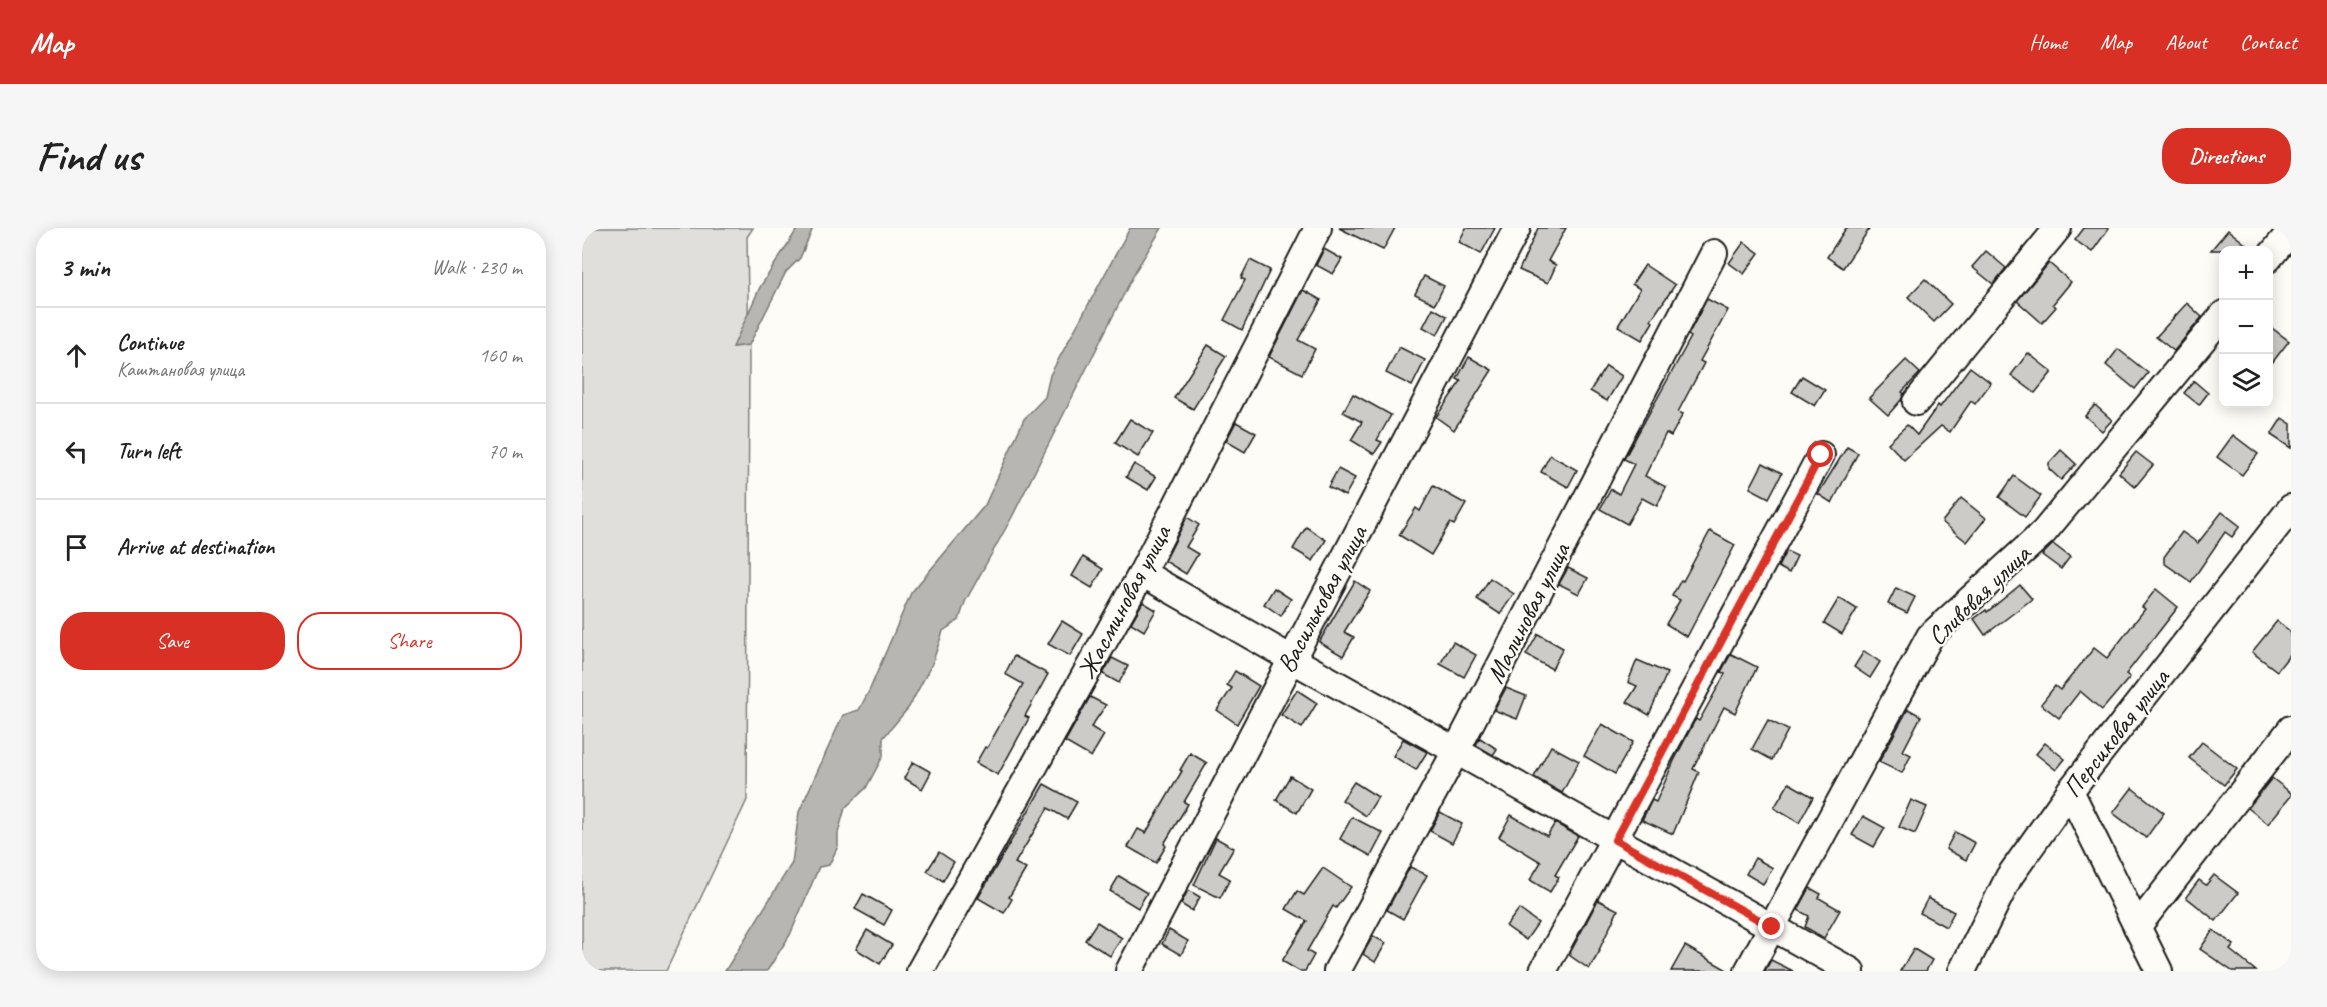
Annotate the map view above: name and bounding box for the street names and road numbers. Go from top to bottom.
street label: Жасминовая улица [1070,518,1179,685]
street label: Васильковая улица [1269,518,1375,678]
street label: Малиновая улица [1479,536,1578,689]
street label: Сливовая улица [1920,537,2039,652]
street label: Персиковая улица [2056,661,2177,804]

